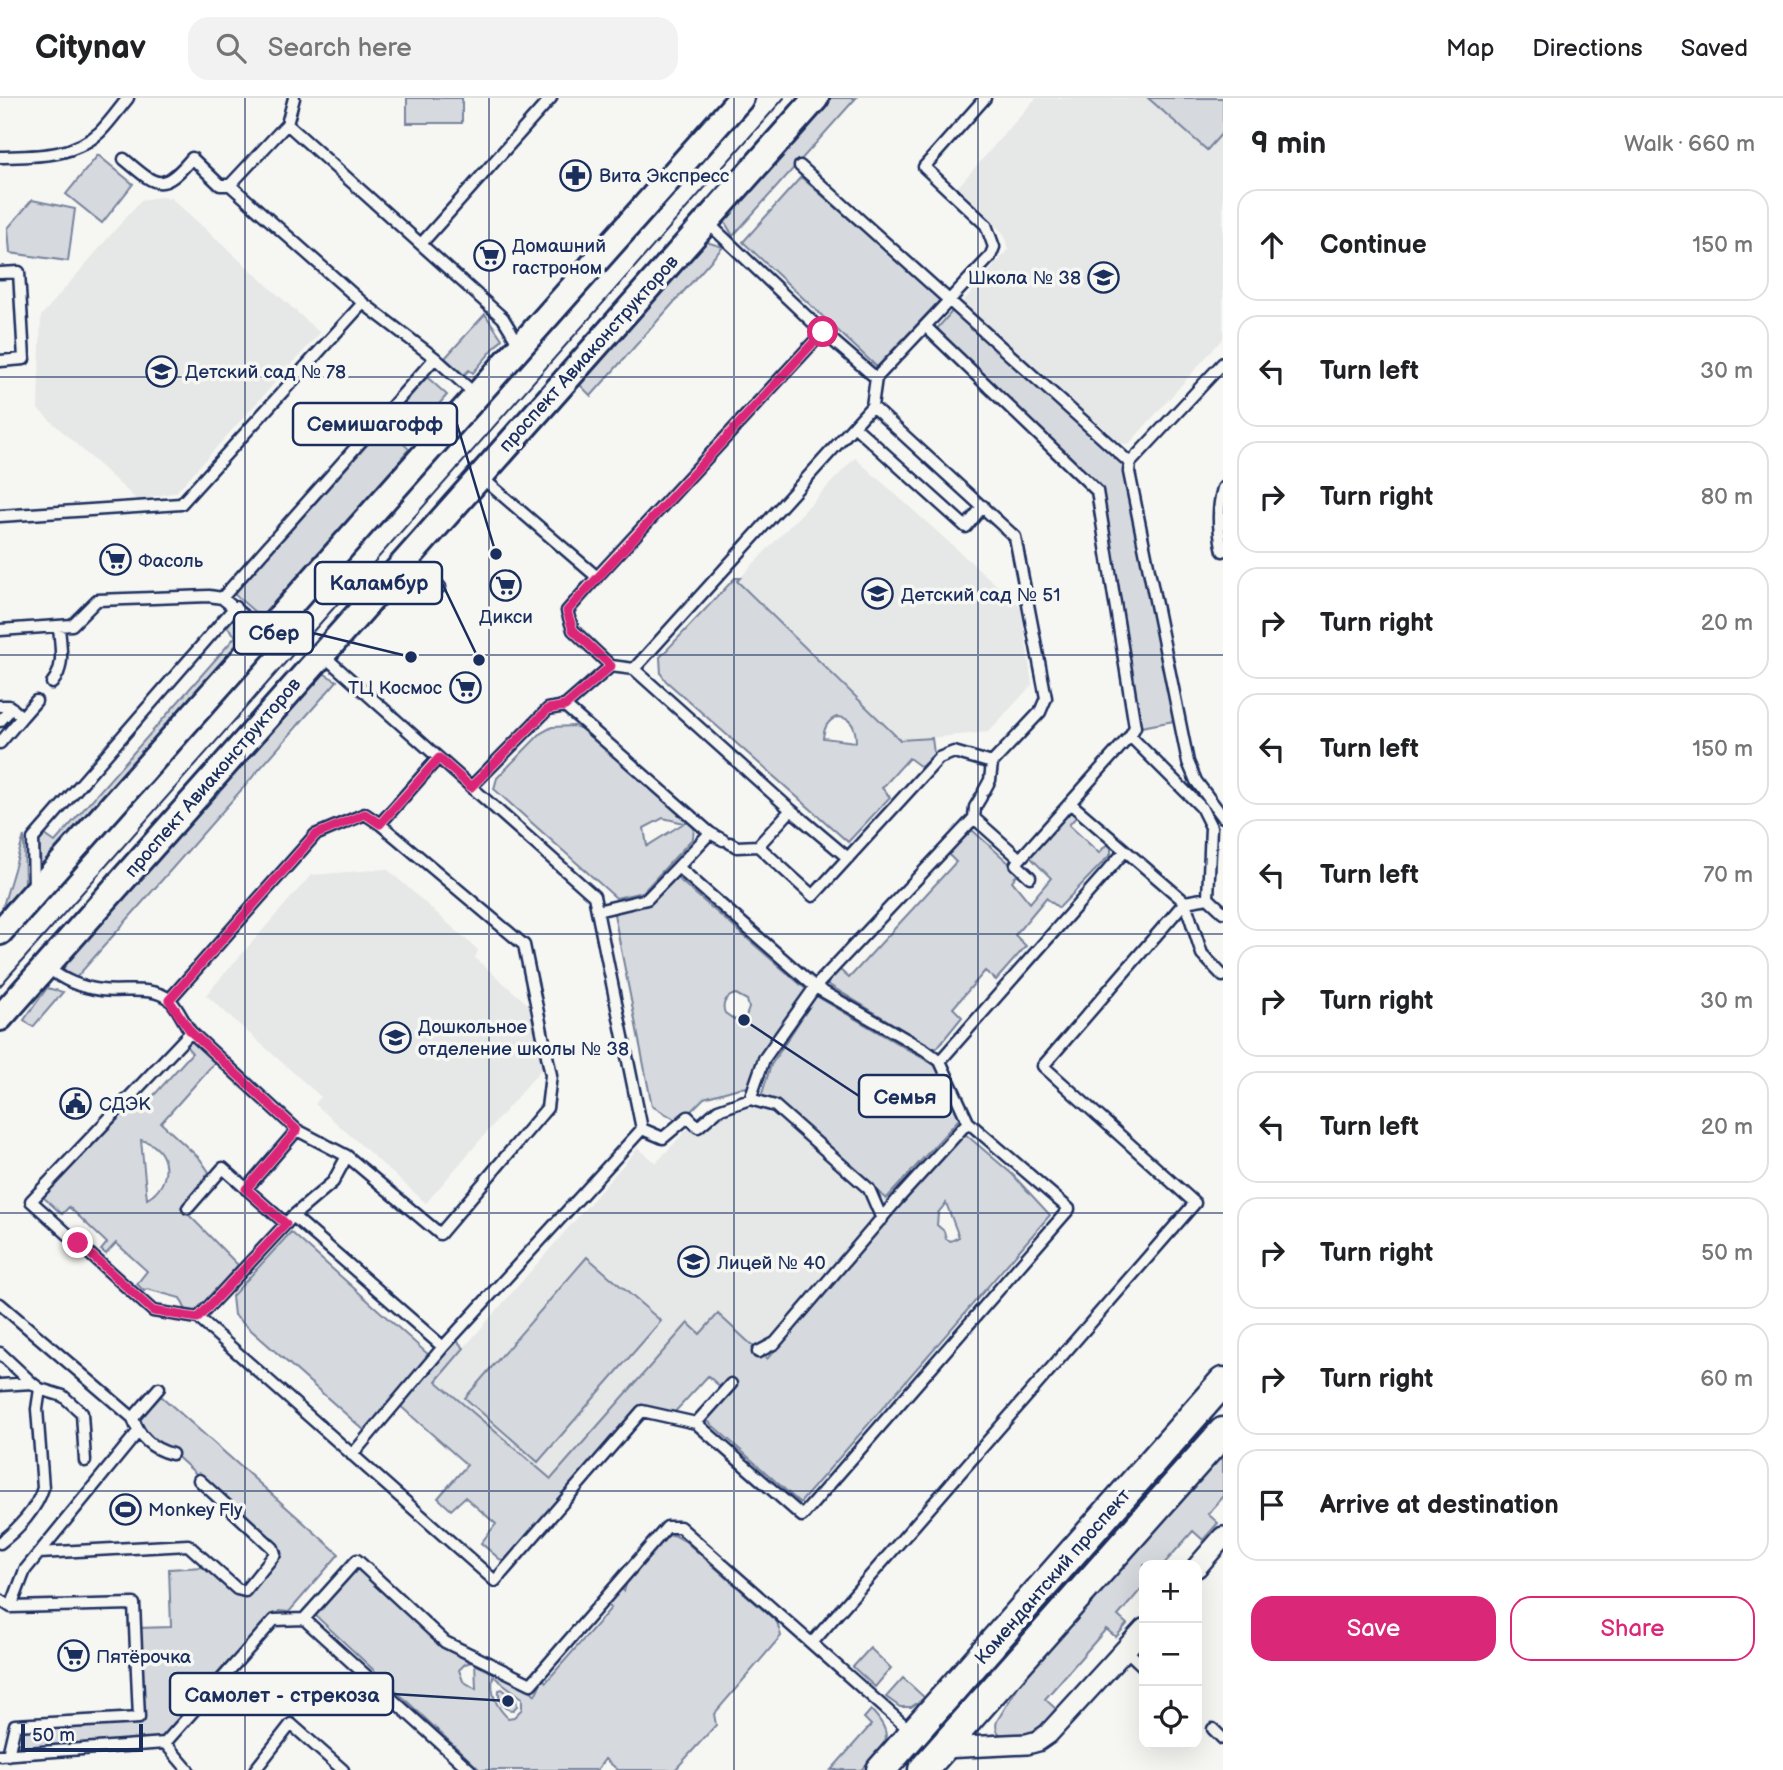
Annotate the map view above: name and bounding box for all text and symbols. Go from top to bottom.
search box [188,17,678,80]
text: Citynav [35,28,146,68]
icon: search [212,29,250,67]
text: Search here [268,33,412,64]
text: Map [1446,34,1494,63]
text: Directions [1532,34,1643,63]
text: Saved [1681,34,1748,63]
text: 9 min [1251,126,1326,162]
text: Walk · 660 m [1624,130,1755,158]
pharmacy icon: Вита Экспресс [559,158,593,192]
place label: Вита Экспресс [599,165,730,188]
icon: ahead [1253,226,1291,264]
text: Continue [1320,230,1427,261]
text: 150 m [1692,231,1753,259]
place label: Домашний гастроном [512,235,606,280]
supermarket icon: Домашний гастроном [472,239,506,273]
street label: проспект Авиаконструкторов [495,251,684,457]
school or university icon: Школа № 38 [1087,260,1121,294]
place label: Школа № 38 [968,267,1081,290]
route start [807,316,838,347]
icon: left [1253,352,1291,390]
school or university icon: Детский сад № 78 [145,354,179,388]
text: Turn left [1320,356,1419,387]
text: 30 m [1700,357,1753,385]
place label: Детский сад № 78 [185,361,346,384]
callout: Семишагофф [293,403,457,445]
text: Семишагофф [307,412,443,437]
icon: right [1253,478,1291,516]
text: Turn right [1320,482,1433,513]
text: 80 m [1701,483,1753,511]
supermarket icon: Фасоль [98,543,132,577]
place label: Фасоль [138,550,204,573]
callout: Каламбур [315,562,442,604]
supermarket icon: Дикси [489,568,523,602]
text: Каламбур [329,571,429,596]
school or university icon: Детский сад № 51 [861,577,895,611]
place label: Детский сад № 51 [901,584,1061,607]
icon: right [1253,604,1291,642]
place label: Дикси [479,606,533,629]
text: Turn right [1320,608,1433,639]
text: 20 m [1701,609,1753,637]
callout: Сбер [234,612,313,654]
text: Сбер [248,621,300,646]
supermarket icon: ТЦ Космос [448,670,482,704]
street label: проспект Авиаконструкторов [120,673,306,883]
place label: ТЦ Космос [348,677,443,700]
icon: left [1253,730,1291,768]
text: Turn left [1320,734,1419,765]
text: 150 m [1692,735,1753,763]
icon: left [1253,856,1291,894]
text: Turn left [1320,860,1419,891]
text: 70 m [1703,861,1753,889]
icon: right [1253,982,1291,1020]
text: Turn right [1320,986,1433,1017]
text: 30 m [1700,987,1753,1015]
place label: Дошкольное отделение школы № 38 [418,1016,629,1061]
school or university icon: Дошкольное отделение школы № 38 [378,1020,412,1054]
callout: Семья [859,1075,951,1117]
text: Семья [873,1085,937,1110]
public building icon: СДЭК [59,1086,93,1120]
place label: СДЭК [99,1093,151,1116]
icon: left [1253,1108,1291,1146]
text: Turn left [1320,1112,1419,1143]
text: 20 m [1701,1113,1753,1141]
route end [62,1227,93,1258]
icon: right [1253,1234,1291,1272]
text: Turn right [1320,1238,1433,1269]
text: 50 m [1701,1239,1753,1267]
school or university icon: Лицей № 40 [677,1245,711,1279]
place label: Лицей № 40 [716,1252,826,1275]
icon: right [1253,1360,1291,1398]
text: Turn right [1320,1364,1433,1395]
text: 60 m [1700,1365,1753,1393]
street label: Комендантский проспект [970,1484,1136,1670]
icon: arrive [1253,1486,1291,1524]
text: Arrive at destination [1320,1490,1559,1521]
sports icon: Monkey Fly [108,1492,142,1526]
place label: Monkey Fly [148,1499,243,1522]
map controls [1139,1560,1202,1749]
button: + [1139,1560,1202,1623]
button: Save [1251,1596,1496,1661]
button: Share [1510,1596,1755,1661]
button: − [1139,1623,1202,1686]
supermarket icon: Пятёрочка [56,1639,90,1673]
place label: Пятёрочка [96,1646,191,1669]
callout: Самолет - стрекоза [170,1673,393,1715]
text: Самолет - стрекоза [184,1683,380,1708]
button: locate [1139,1686,1202,1749]
scale bar [21,1721,144,1753]
text: 50 m [32,1724,75,1747]

